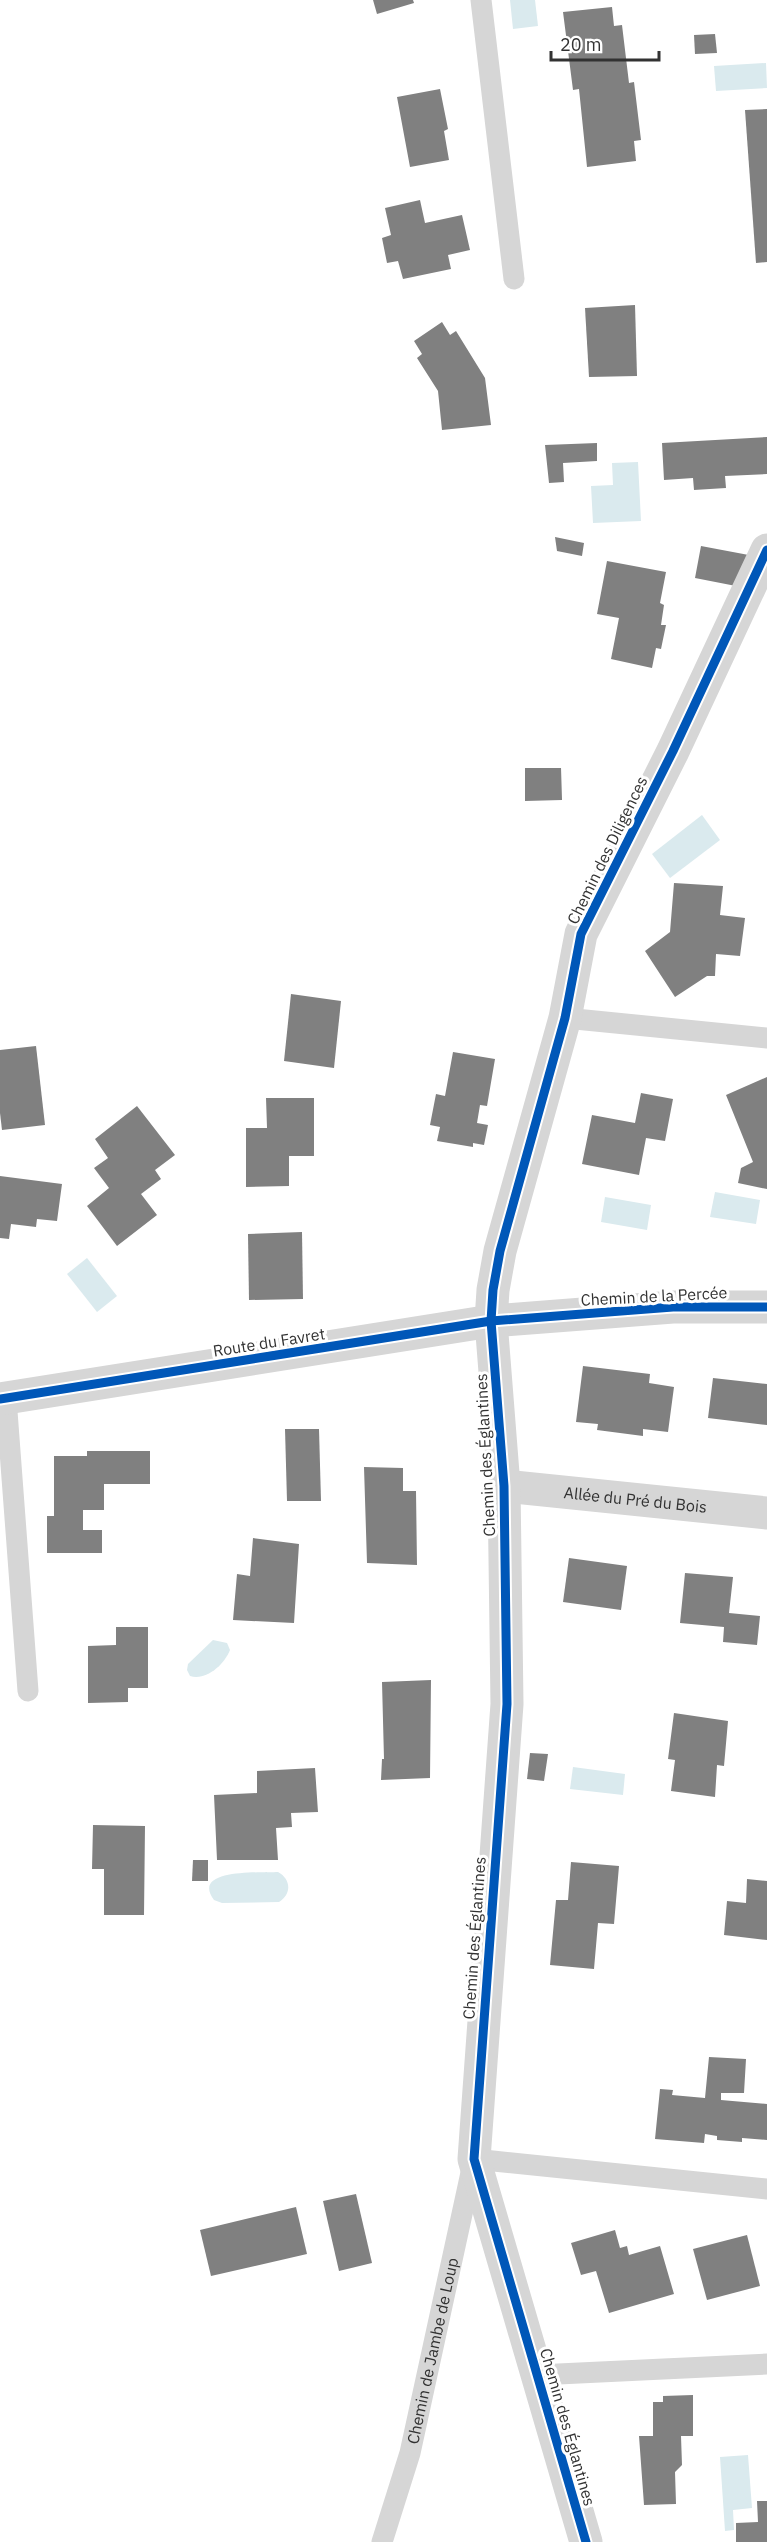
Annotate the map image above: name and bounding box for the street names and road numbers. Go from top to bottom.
street label: Chemin des Diligences [562,773,652,927]
street label: Chemin de la Percée [580,1282,728,1310]
street label: Route du Favret [212,1323,326,1361]
street label: Chemin des Églantines [470,1373,499,1537]
street label: Allée du Pré du Bois [563,1482,708,1517]
street label: Chemin des Églantines [457,1856,490,2020]
street label: Chemin de Jambe de Loup [402,2256,462,2446]
street label: Chemin des Églantines [536,2346,601,2508]

